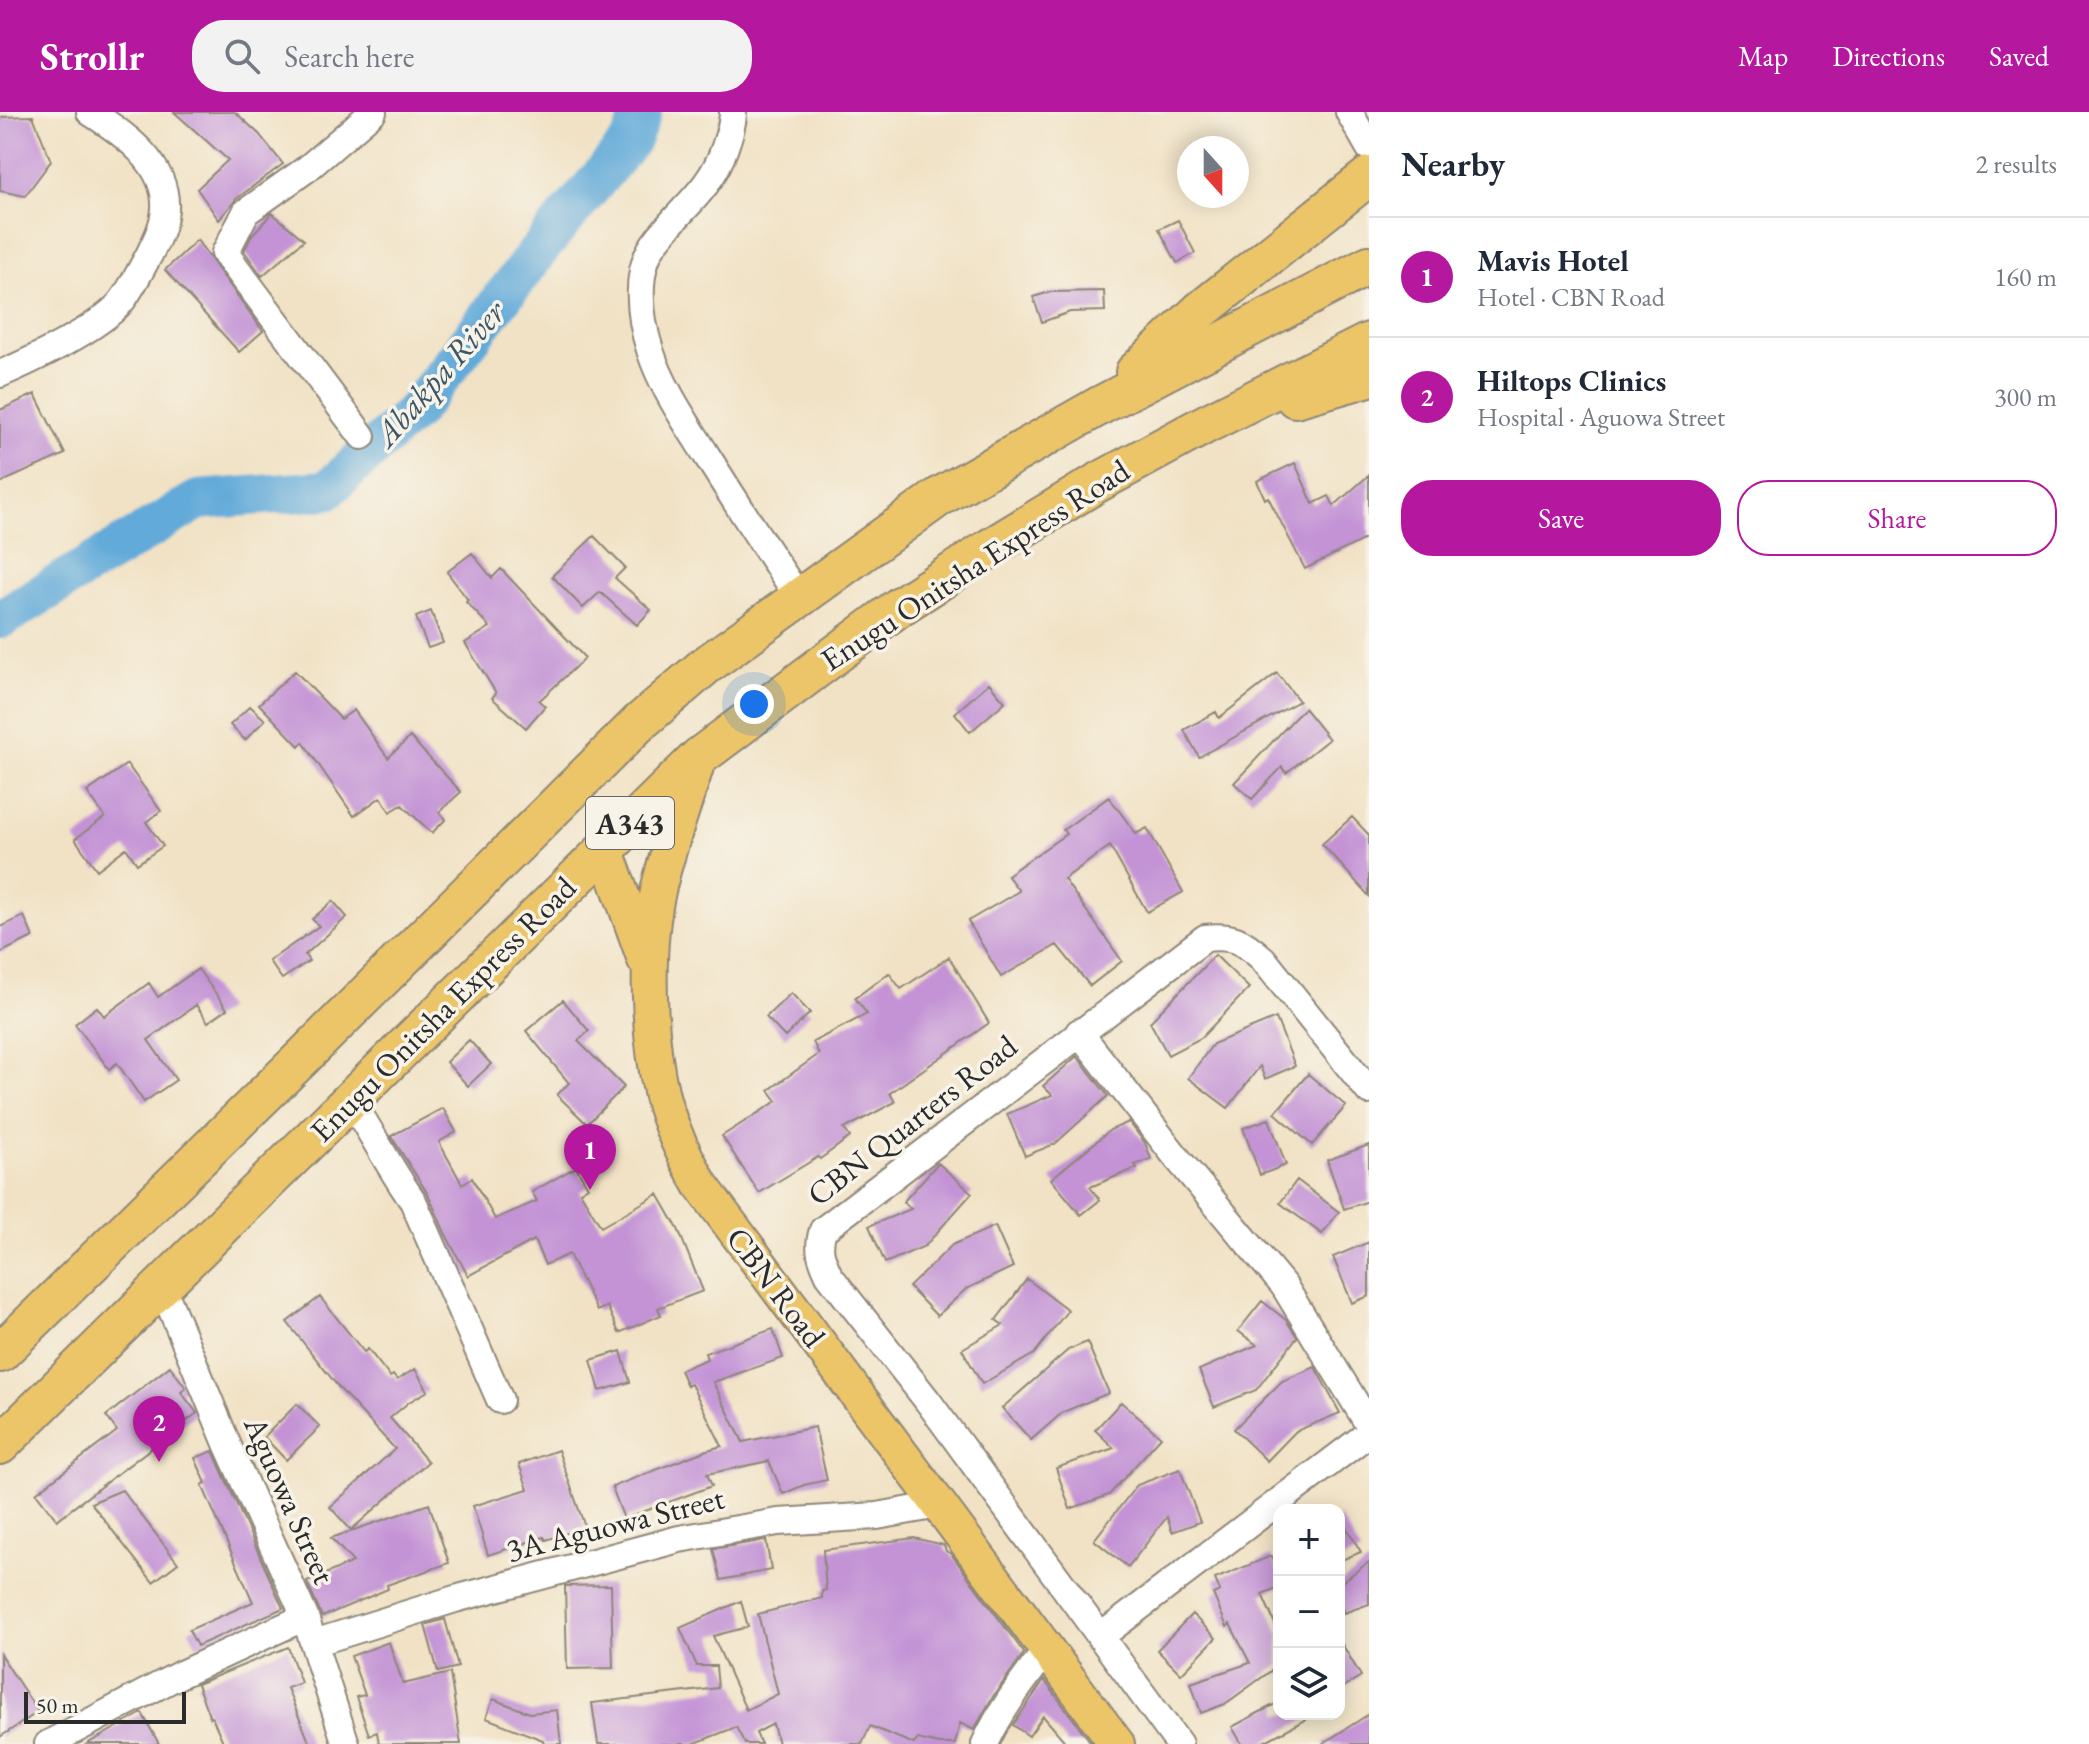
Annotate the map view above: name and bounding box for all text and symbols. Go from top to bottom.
search box [192,20,752,92]
text: Strollr [40,32,144,81]
icon: search [220,34,264,78]
text: Search here [284,37,414,76]
text: Map [1738,38,1788,74]
text: Directions [1832,38,1945,74]
text: Saved [1989,38,2049,74]
north arrow [1177,136,1249,208]
text: Nearby [1401,142,1505,186]
text: 2 results [1976,147,2057,181]
text: Mavis Hotel [1477,241,1629,280]
text: 1 [1420,260,1434,294]
text: 160 m [1994,260,2057,294]
text: Hotel · CBN Road [1477,280,1665,314]
water label: Abakpa River [362,289,516,457]
text: Hiltops Clinics [1477,361,1666,400]
text: 2 [1420,380,1434,414]
text: 300 m [1994,380,2057,414]
text: Hospital · Aguowa Street [1477,400,1725,434]
street label: Enugu Onitsha Express Road [813,449,1138,681]
button: Save [1401,480,1721,556]
button: Share [1737,480,2057,556]
your location [734,684,774,724]
road number: A343 [586,797,674,849]
street label: Enugu Onitsha Express Road [301,866,586,1151]
street label: CBN Quarters Road [799,1024,1026,1215]
pin: 1 [564,1124,616,1190]
street label: CBN Road [717,1218,835,1356]
pin: 2 [133,1396,185,1462]
street label: Aguowa Street [234,1409,346,1590]
street label: 3A Aguowa Street [502,1477,728,1571]
map controls [1273,1504,1345,1720]
button: + [1273,1504,1345,1576]
button: − [1273,1576,1345,1648]
button: layers [1273,1648,1345,1720]
scale bar [24,1688,186,1724]
text: 50 m [36,1691,79,1720]

